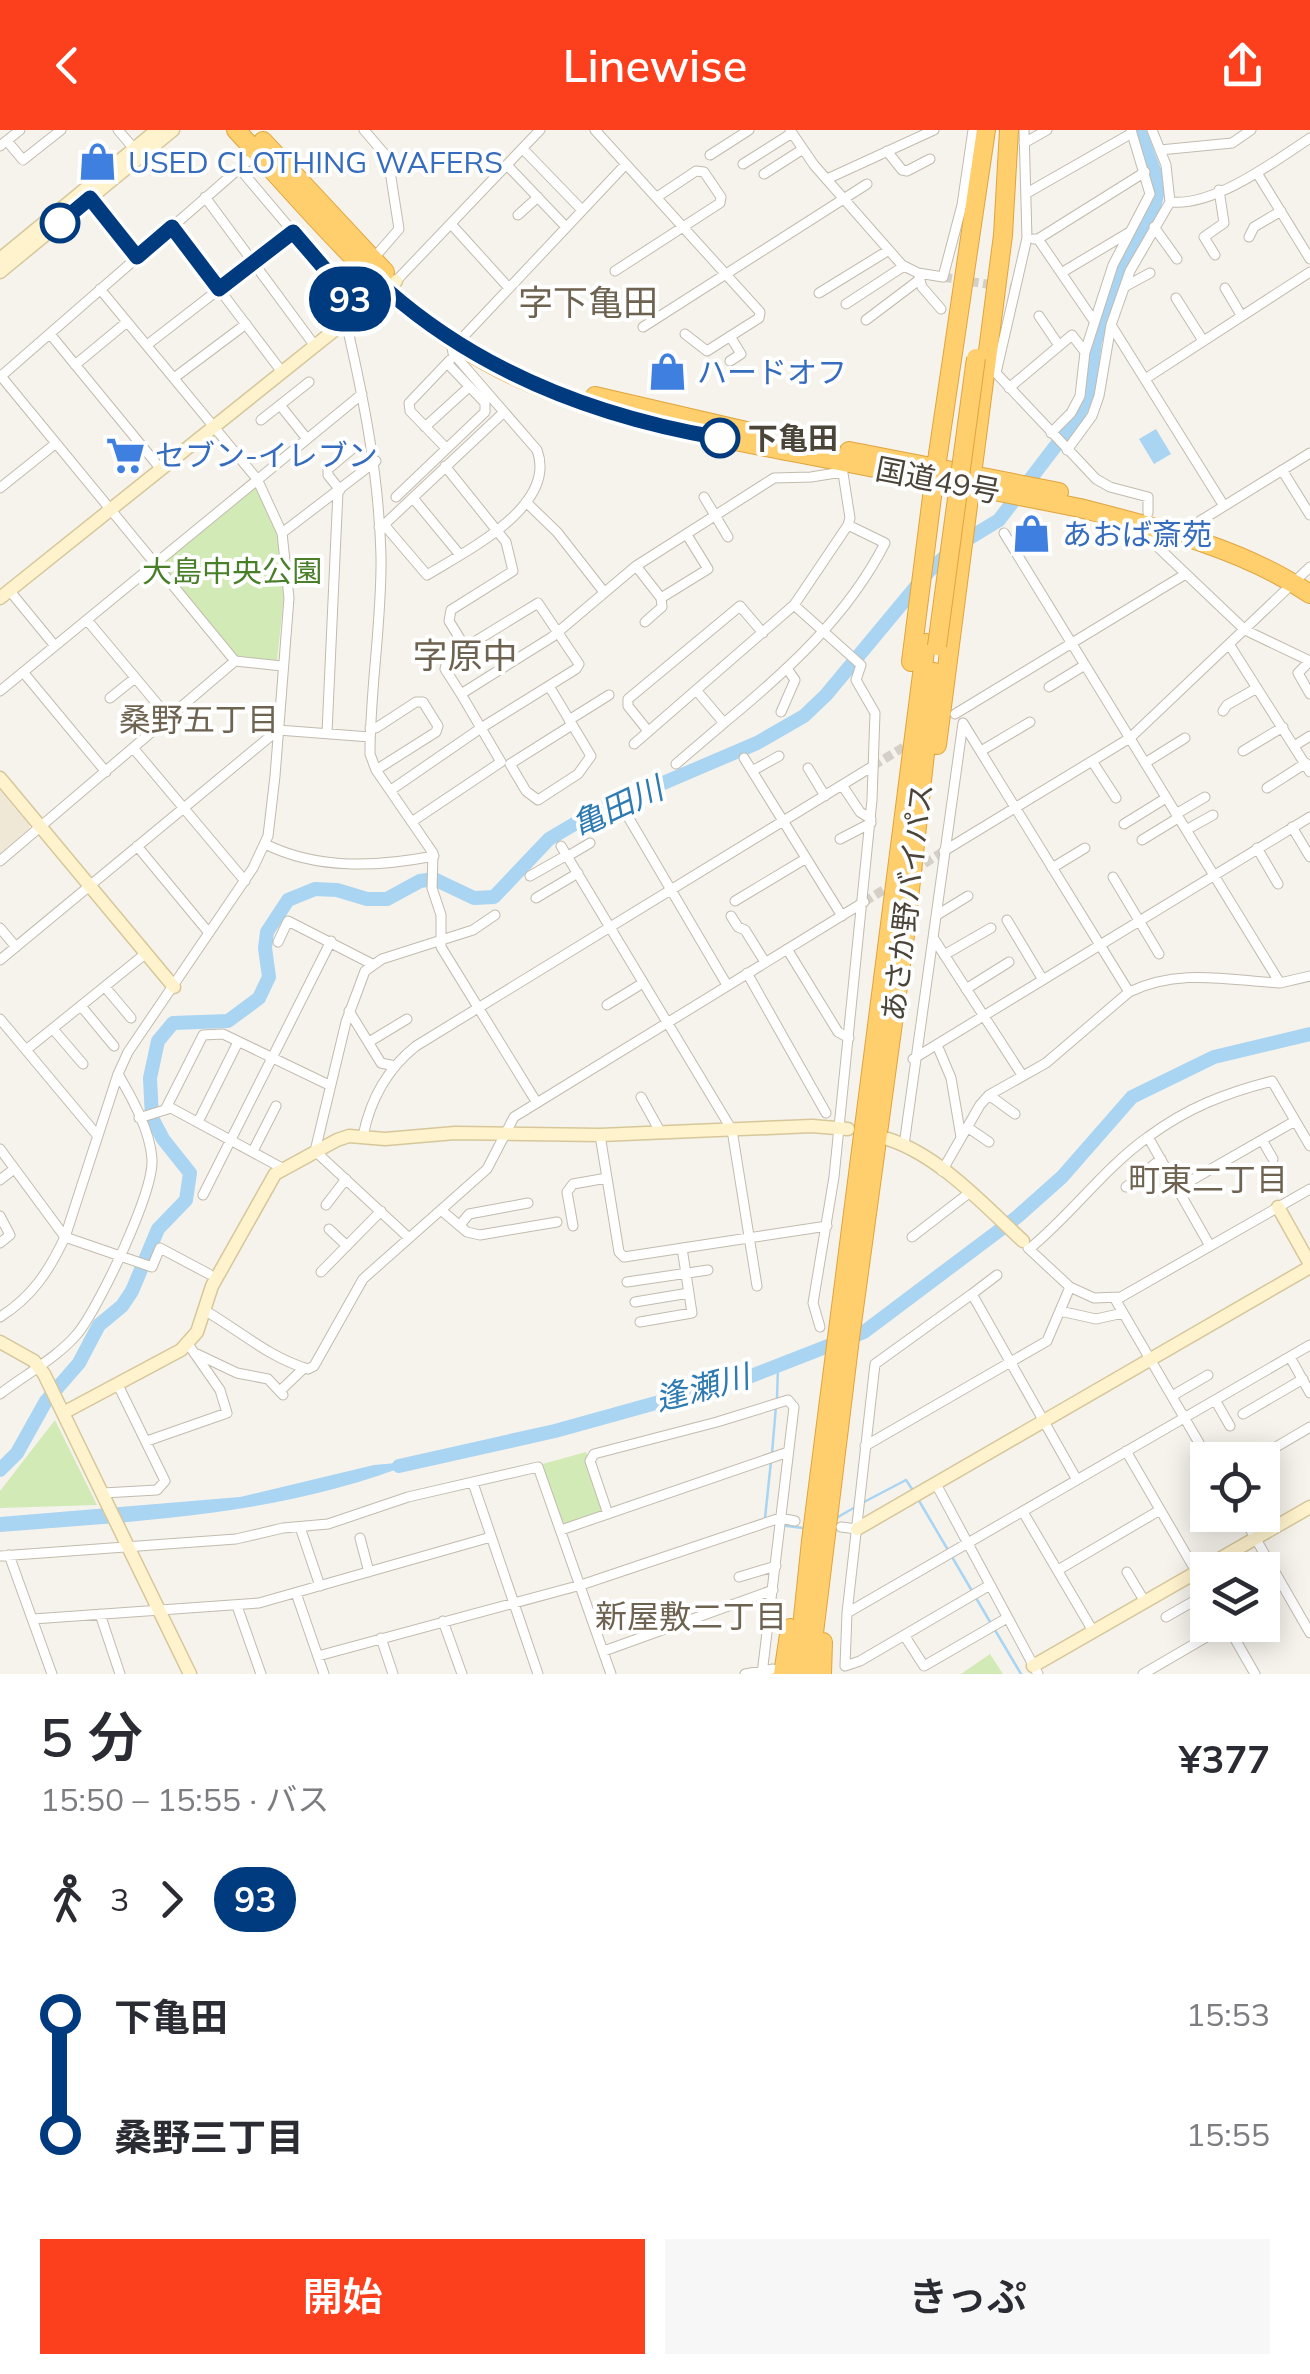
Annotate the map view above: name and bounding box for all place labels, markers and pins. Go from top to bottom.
shop icon: USED CLOTHING WAFERS [77,141,119,183]
place label: USED CLOTHING WAFERS [128,143,503,181]
unlabelled marker [41,204,79,242]
shop icon: ハードオフ [646,351,688,393]
place label: ハードオフ [697,353,847,391]
marker: 下亀田 [701,419,739,457]
place label: 下亀田 [748,419,838,457]
supermarket icon: セブン-イレブン [104,434,146,476]
place label: セブン-イレブン [155,436,378,474]
shop icon: あおば斎苑 [1011,513,1053,555]
place label: あおば斎苑 [1062,515,1212,553]

